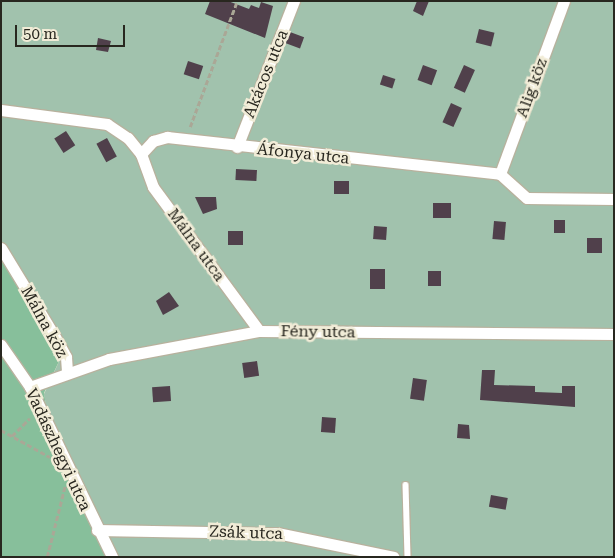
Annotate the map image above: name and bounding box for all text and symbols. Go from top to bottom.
scale bar [18,15,128,47]
text: 50 m [23,25,57,43]
street label: Akácos utca [240,27,292,121]
street label: Alig köz [512,56,552,120]
street label: Áfonya utca [256,140,350,168]
street label: Málna utca [163,205,229,285]
street label: Málna köz [17,283,71,361]
street label: Fény utca [280,322,356,342]
street label: Vadászhegyi utca [21,386,95,514]
street label: Zsák utca [209,522,283,544]

